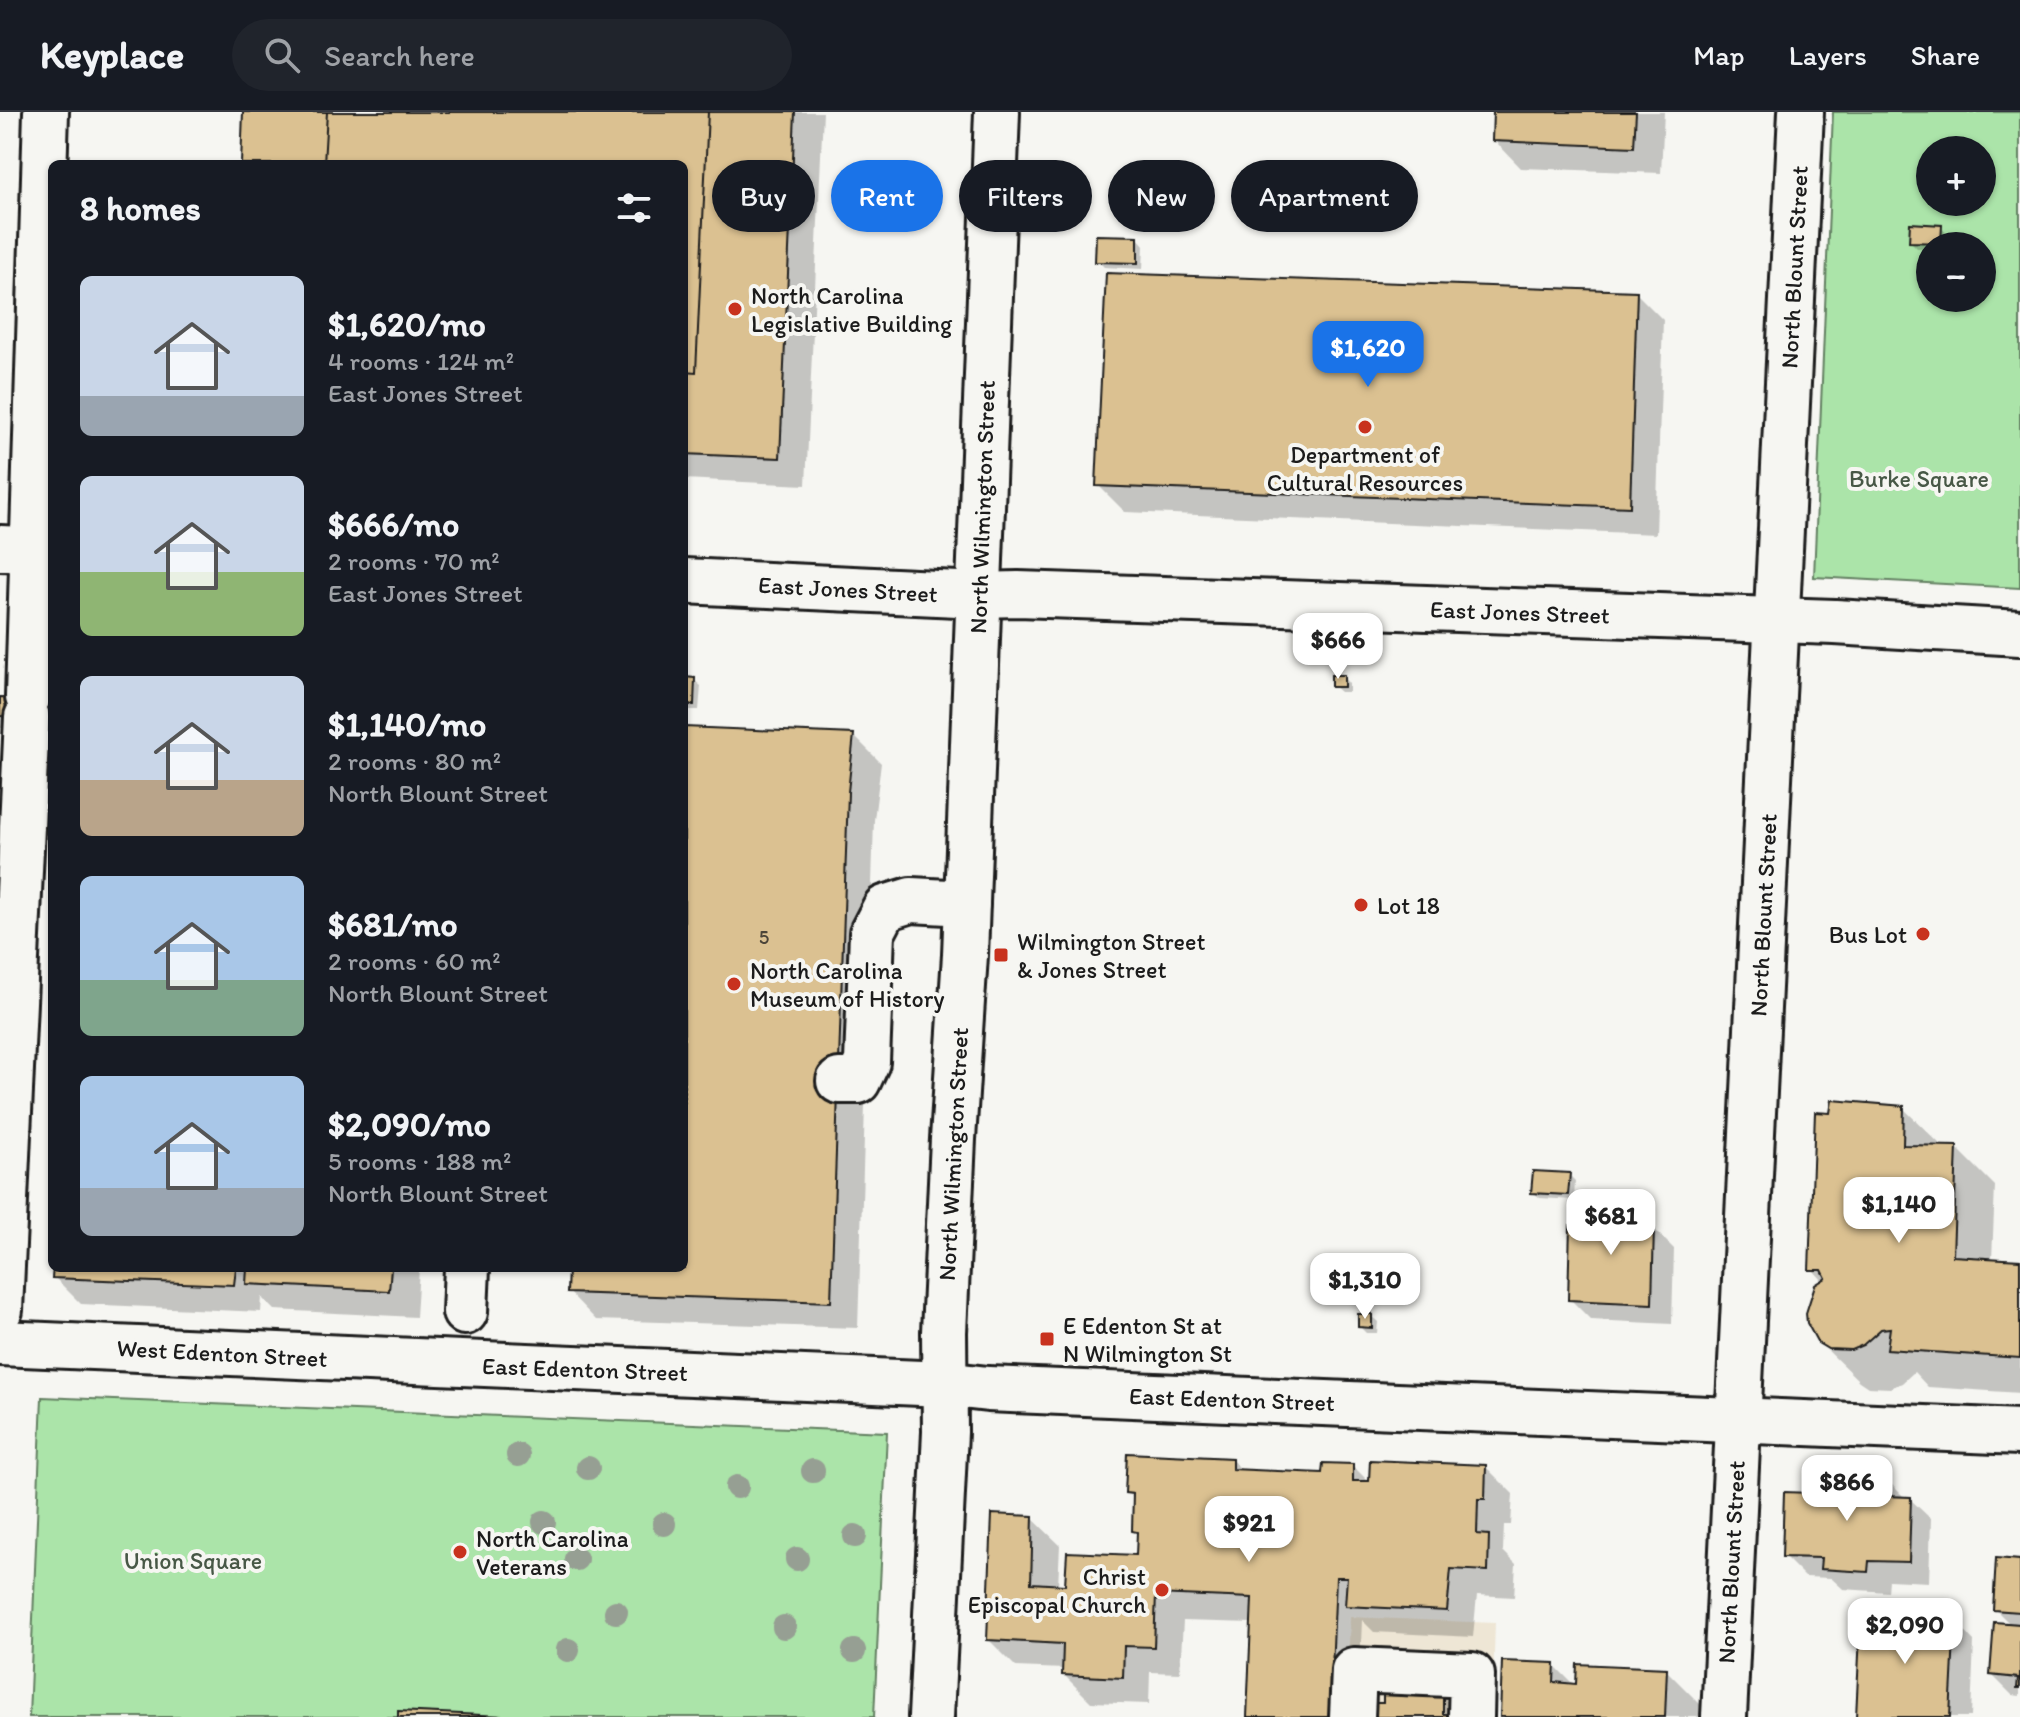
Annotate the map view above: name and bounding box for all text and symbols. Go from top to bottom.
search box [232,19,792,91]
text: Keyplace [40,32,184,78]
icon: search [260,33,304,77]
text: Search here [324,37,475,74]
text: Map [1693,38,1745,72]
text: Layers [1789,38,1867,72]
text: Share [1911,38,1980,72]
map controls [1916,136,1996,312]
button: + [1916,136,1996,216]
chip: Buy [712,160,815,232]
chip: Rent [831,160,943,232]
chip: Filters [959,160,1092,232]
chip: New [1108,160,1215,232]
chip: Apartment [1231,160,1418,232]
street label: North Blount Street [1774,165,1814,369]
icon: filters [612,186,656,230]
text: 8 homes [80,188,201,229]
button: − [1916,232,1996,312]
place label: North Carolina Legislative Building [751,281,953,338]
marker: North Carolina Legislative Building [726,300,744,318]
text: $1,620/mo [328,304,486,345]
icon: home [144,308,240,404]
pin: $1,620 [1303,321,1433,389]
text: $1,620 [1331,331,1405,363]
text: 4 rooms · 124 m² [328,345,514,377]
text: East Jones Street [328,377,523,409]
street label: North Wilmington Street [963,380,1001,634]
marker: Department of Cultural Resources [1356,418,1374,436]
place label: Department of Cultural Resources [1267,440,1463,497]
park label: Burke Square [1849,464,1989,493]
text: $666/mo [328,504,459,545]
icon: home [144,508,240,604]
text: 2 rooms · 70 m² [328,545,500,577]
street label: East Jones Street [757,570,939,608]
text: East Jones Street [328,577,523,609]
street label: East Jones Street [1430,594,1610,630]
pin: $666 [1291,613,1385,681]
text: $666 [1311,623,1365,655]
text: $1,140/mo [328,704,486,745]
icon: home [144,708,240,804]
text: 2 rooms · 80 m² [328,745,501,777]
text: North Blount Street [328,777,548,809]
street label: North Blount Street [1743,813,1783,1017]
place label: Lot 18 [1377,891,1440,920]
marker: Lot 18 [1352,896,1370,914]
text: $681/mo [328,904,458,945]
icon: home [144,908,240,1004]
place label: Bus Lot [1829,920,1907,949]
house number: 5 [759,925,769,949]
marker: Bus Lot [1914,925,1932,943]
place label: Wilmington Street & Jones Street [1017,927,1205,984]
text: 2 rooms · 60 m² [328,945,501,977]
marker: Wilmington Street & Jones Street [992,946,1010,964]
place label: North Carolina Museum of History [750,956,944,1013]
marker: North Carolina Museum of History [725,975,743,993]
text: North Blount Street [328,977,548,1009]
street label: North Wilmington Street [932,1027,974,1281]
text: $2,090/mo [328,1104,491,1145]
icon: home [144,1108,240,1204]
text: 5 rooms · 188 m² [328,1145,511,1177]
text: North Blount Street [328,1177,548,1209]
pin: $1,140 [1834,1177,1964,1245]
text: $1,140 [1861,1187,1937,1219]
pin: $681 [1564,1189,1658,1257]
text: $681 [1584,1199,1638,1231]
pin: $1,310 [1300,1253,1430,1321]
text: $1,310 [1328,1263,1402,1295]
place label: E Edenton St at N Wilmington St [1063,1311,1232,1368]
marker: E Edenton St at N Wilmington St [1038,1330,1056,1348]
street label: West Edenton Street [116,1333,328,1373]
street label: East Edenton Street [482,1351,688,1387]
street label: East Edenton Street [1129,1381,1335,1417]
pin: $866 [1800,1455,1894,1523]
street label: North Blount Street [1711,1460,1751,1664]
text: $866 [1820,1465,1874,1497]
pin: $921 [1202,1496,1296,1564]
text: $921 [1223,1506,1275,1538]
place label: North Carolina Veterans [476,1524,629,1581]
marker: North Carolina Veterans [451,1543,469,1561]
park label: Union Square [124,1546,262,1575]
place label: Christ Episcopal Church [968,1562,1146,1619]
marker: Christ Episcopal Church [1153,1581,1171,1599]
pin: $2,090 [1840,1598,1970,1666]
text: $2,090 [1866,1608,1944,1640]

